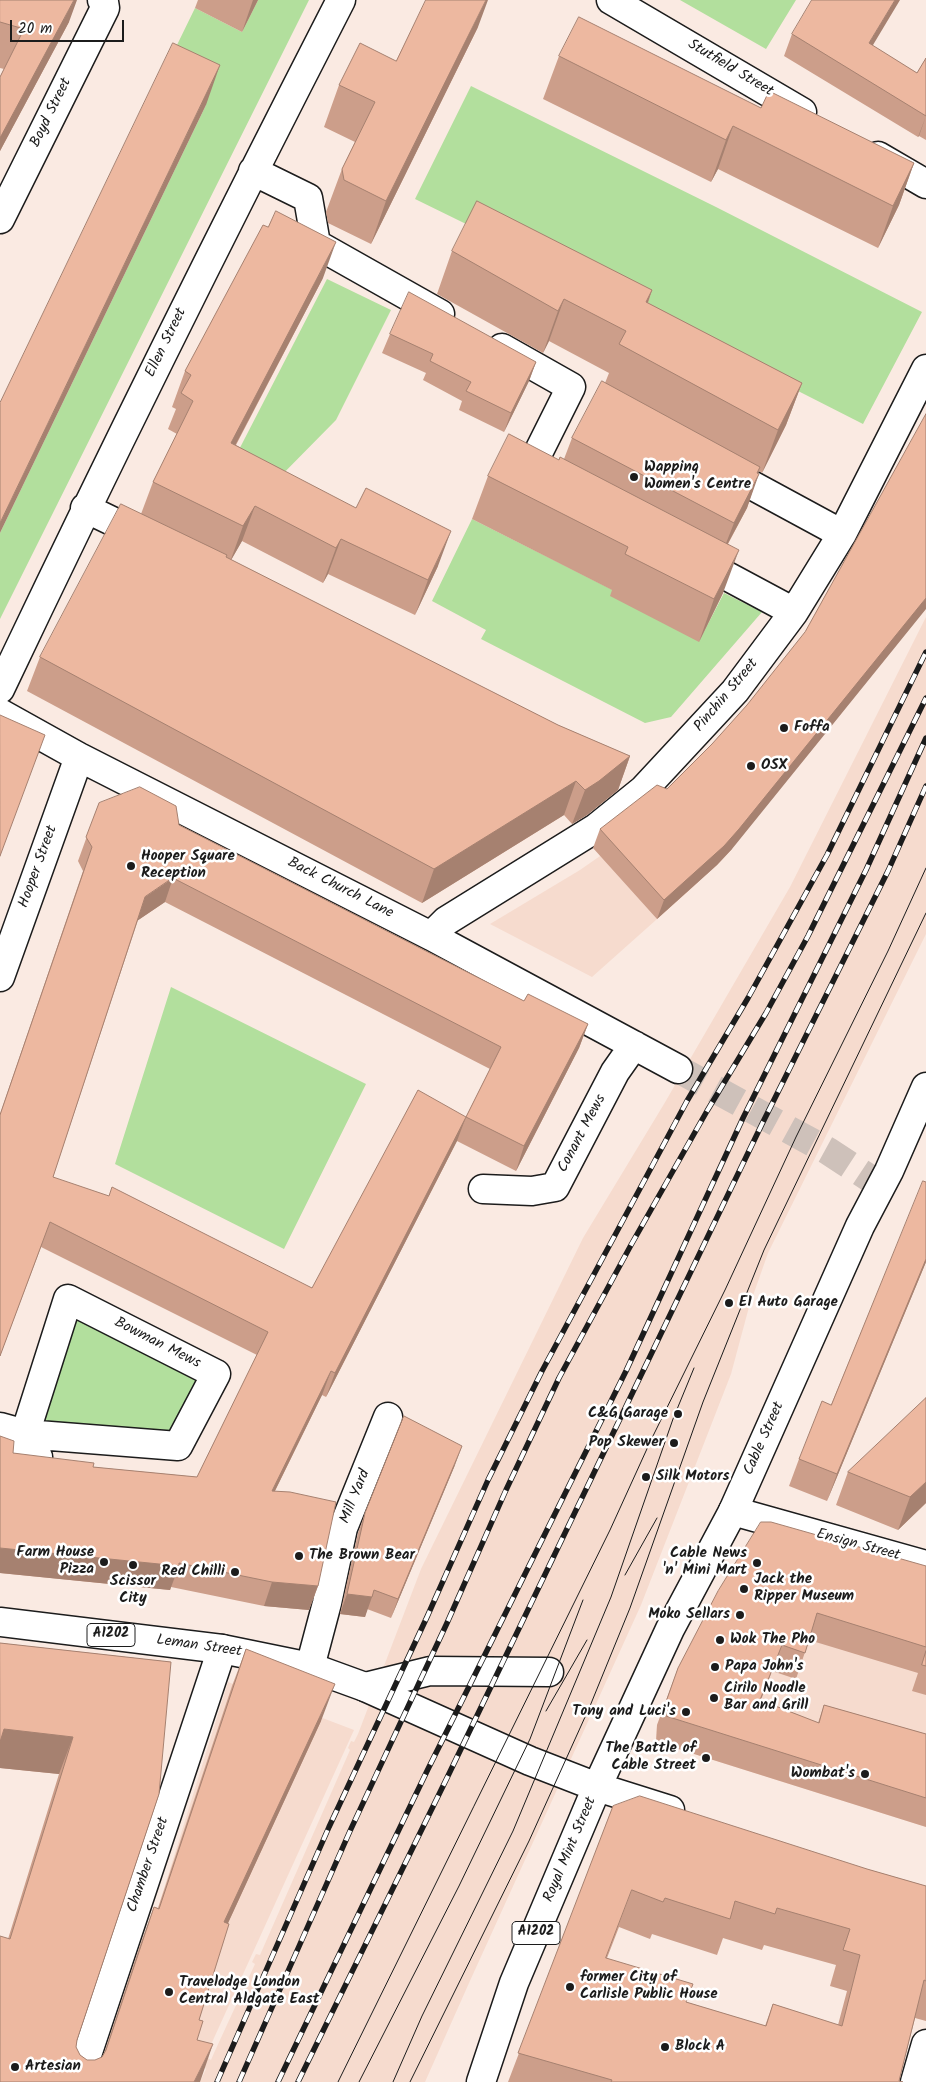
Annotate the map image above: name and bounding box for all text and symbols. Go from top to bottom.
scale bar [12,10,126,42]
text: 20 m [18,17,52,41]
street label: Stutfield Street [684,36,776,102]
street label: Boyd Street [27,75,77,151]
street label: Ellen Street [142,305,192,381]
place label: Wapping Women's Centre [644,459,751,494]
marker: Wapping Women's Centre [628,471,640,483]
street label: Pinchin Street [691,656,763,736]
place label: Foffa [794,719,830,737]
marker: Foffa [778,722,790,734]
place label: OSX [761,757,787,775]
marker: OSX [745,760,757,772]
street label: Hooper Street [16,823,62,911]
place label: Hooper Square Reception [141,848,235,883]
street label: Back Church Lane [284,855,396,923]
marker: Hooper Square Reception [125,860,137,872]
street label: Conant Mews [555,1092,611,1176]
place label: E1 Auto Garage [739,1294,838,1312]
marker: E1 Auto Garage [723,1297,735,1309]
street label: Bowman Mews [111,1315,203,1373]
street label: Cable Street [741,1400,789,1478]
place label: C&G Garage [588,1405,668,1423]
marker: C&G Garage [672,1408,684,1420]
place label: Pop Skewer [589,1434,664,1452]
marker: Pop Skewer [668,1437,680,1449]
street label: Mill Yard [337,1467,375,1527]
place label: Silk Motors [656,1468,730,1486]
marker: Silk Motors [640,1471,652,1483]
street label: Ensign Street [814,1526,902,1566]
place label: Farm House Pizza [17,1544,94,1579]
place label: Cable News 'n' Mini Mart [662,1545,747,1580]
place label: The Brown Bear [309,1547,415,1565]
marker: The Brown Bear [293,1550,305,1562]
marker: Farm House Pizza [98,1556,110,1568]
marker: Cable News 'n' Mini Mart [751,1557,763,1569]
marker: Scissor City [127,1559,139,1571]
place label: Red Chilli [161,1563,225,1581]
marker: Red Chilli [229,1566,241,1578]
place label: Jack the Ripper Museum [754,1571,854,1606]
place label: Scissor City [110,1573,156,1608]
marker: Jack the Ripper Museum [738,1583,750,1595]
place label: Moko Sellars [648,1606,730,1624]
marker: Moko Sellars [734,1609,746,1621]
road number: A1202 [87,1624,135,1646]
place label: Wok The Pho [730,1631,815,1649]
street label: Leman Street [155,1632,243,1662]
marker: Wok The Pho [714,1634,726,1646]
place label: Papa John's [725,1658,804,1676]
marker: Papa John's [709,1661,721,1673]
place label: Cirilo Noodle Bar and Grill [724,1680,808,1715]
marker: Cirilo Noodle Bar and Grill [708,1692,720,1704]
place label: Tony and Luci's [572,1703,676,1721]
marker: Tony and Luci's [680,1706,692,1718]
place label: The Battle of Cable Street [605,1740,696,1775]
marker: The Battle of Cable Street [700,1752,712,1764]
place label: Wombat's [791,1765,855,1783]
marker: Wombat's [859,1768,871,1780]
street label: Royal Mint Street [541,1795,601,1905]
street label: Chamber Street [124,1815,174,1915]
road number: A1202 [512,1922,560,1945]
place label: former City of Carlisle Public House [580,1969,718,2004]
place label: Travelodge London Central Aldgate East [179,1974,319,2009]
marker: former City of Carlisle Public House [564,1981,576,1993]
marker: Travelodge London Central Aldgate East [163,1986,175,1998]
place label: Block A [675,2038,725,2056]
marker: Block A [659,2041,671,2053]
place label: Artesian [25,2058,81,2076]
marker: Artesian [9,2061,21,2073]

